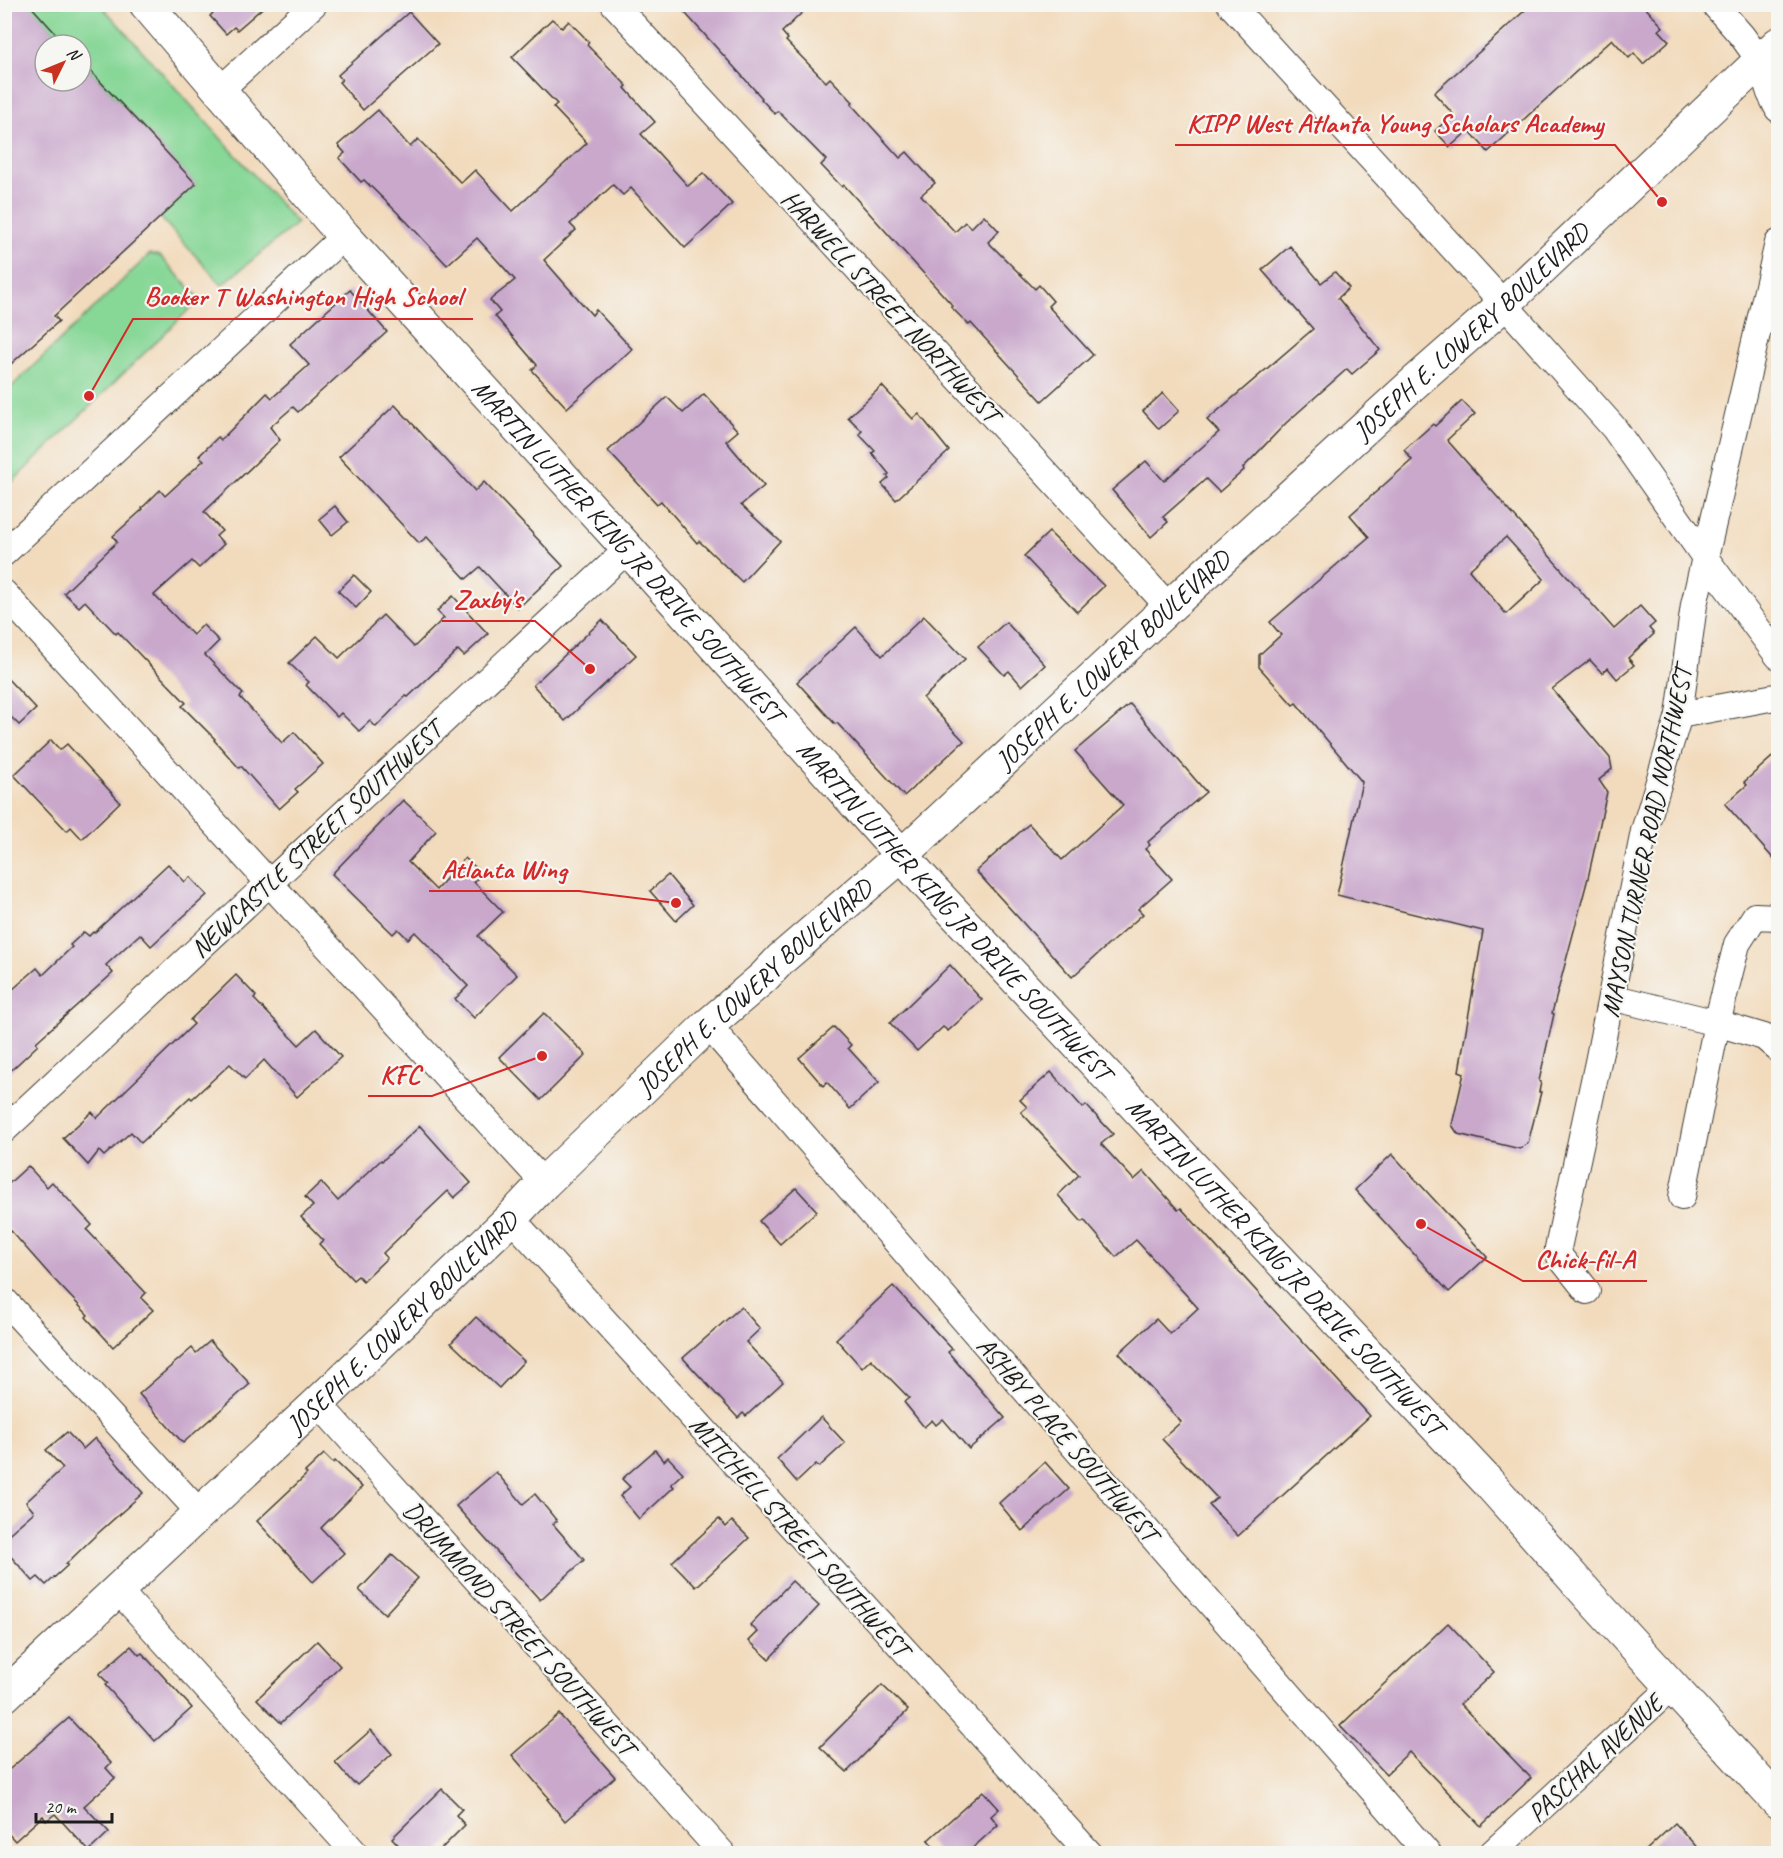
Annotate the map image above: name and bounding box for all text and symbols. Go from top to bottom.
north arrow [33,33,93,93]
text: N [63,43,86,66]
callout: KIPP West Atlanta Young Scholars Academy [1175,100,1615,145]
text: KIPP West Atlanta Young Scholars Academy [1187,106,1606,140]
street label: HARWELL STREET NORTHWEST [774,183,1011,433]
street label: JOSEPH E. LOWERY BOULEVARD [1345,214,1598,449]
callout: Booker T Washington High School [133,274,473,319]
text: Booker T Washington High School [145,279,467,313]
street label: MARTIN LUTHER KING JR DRIVE SOUTHWEST [465,372,794,733]
street label: JOSEPH E. LOWERY BOULEVARD [987,541,1239,778]
callout: Zaxby's [442,576,535,621]
text: Zaxby's [454,582,525,616]
street label: MAYSON TURNER ROAD NORTHWEST [1593,658,1701,1020]
street label: NEWCASTLE STREET SOUTHWEST [184,710,453,965]
street label: MARTIN LUTHER KING JR DRIVE SOUTHWEST [790,734,1123,1092]
callout: Atlanta Wing [429,846,579,891]
text: Atlanta Wing [441,852,569,886]
street label: JOSEPH E. LOWERY BOULEVARD [627,870,881,1104]
callout: KFC [368,1051,432,1096]
text: KFC [380,1057,424,1091]
street label: MARTIN LUTHER KING JR DRIVE SOUTHWEST [1119,1091,1455,1446]
street label: JOSEPH E. LOWERY BOULEVARD [278,1202,527,1442]
callout: Chick-fil-A [1523,1236,1647,1281]
text: Chick-fil-A [1535,1242,1637,1276]
street label: ASHBY PLACE SOUTHWEST [970,1330,1169,1553]
street label: MITCHELL STREET SOUTHWEST [682,1409,920,1668]
street label: DRUMMOND STREET SOUTHWEST [396,1494,646,1766]
street label: PASCHAL AVENUE [1521,1685,1673,1829]
scale bar [36,1786,112,1824]
text: 20 m [45,1796,78,1818]

